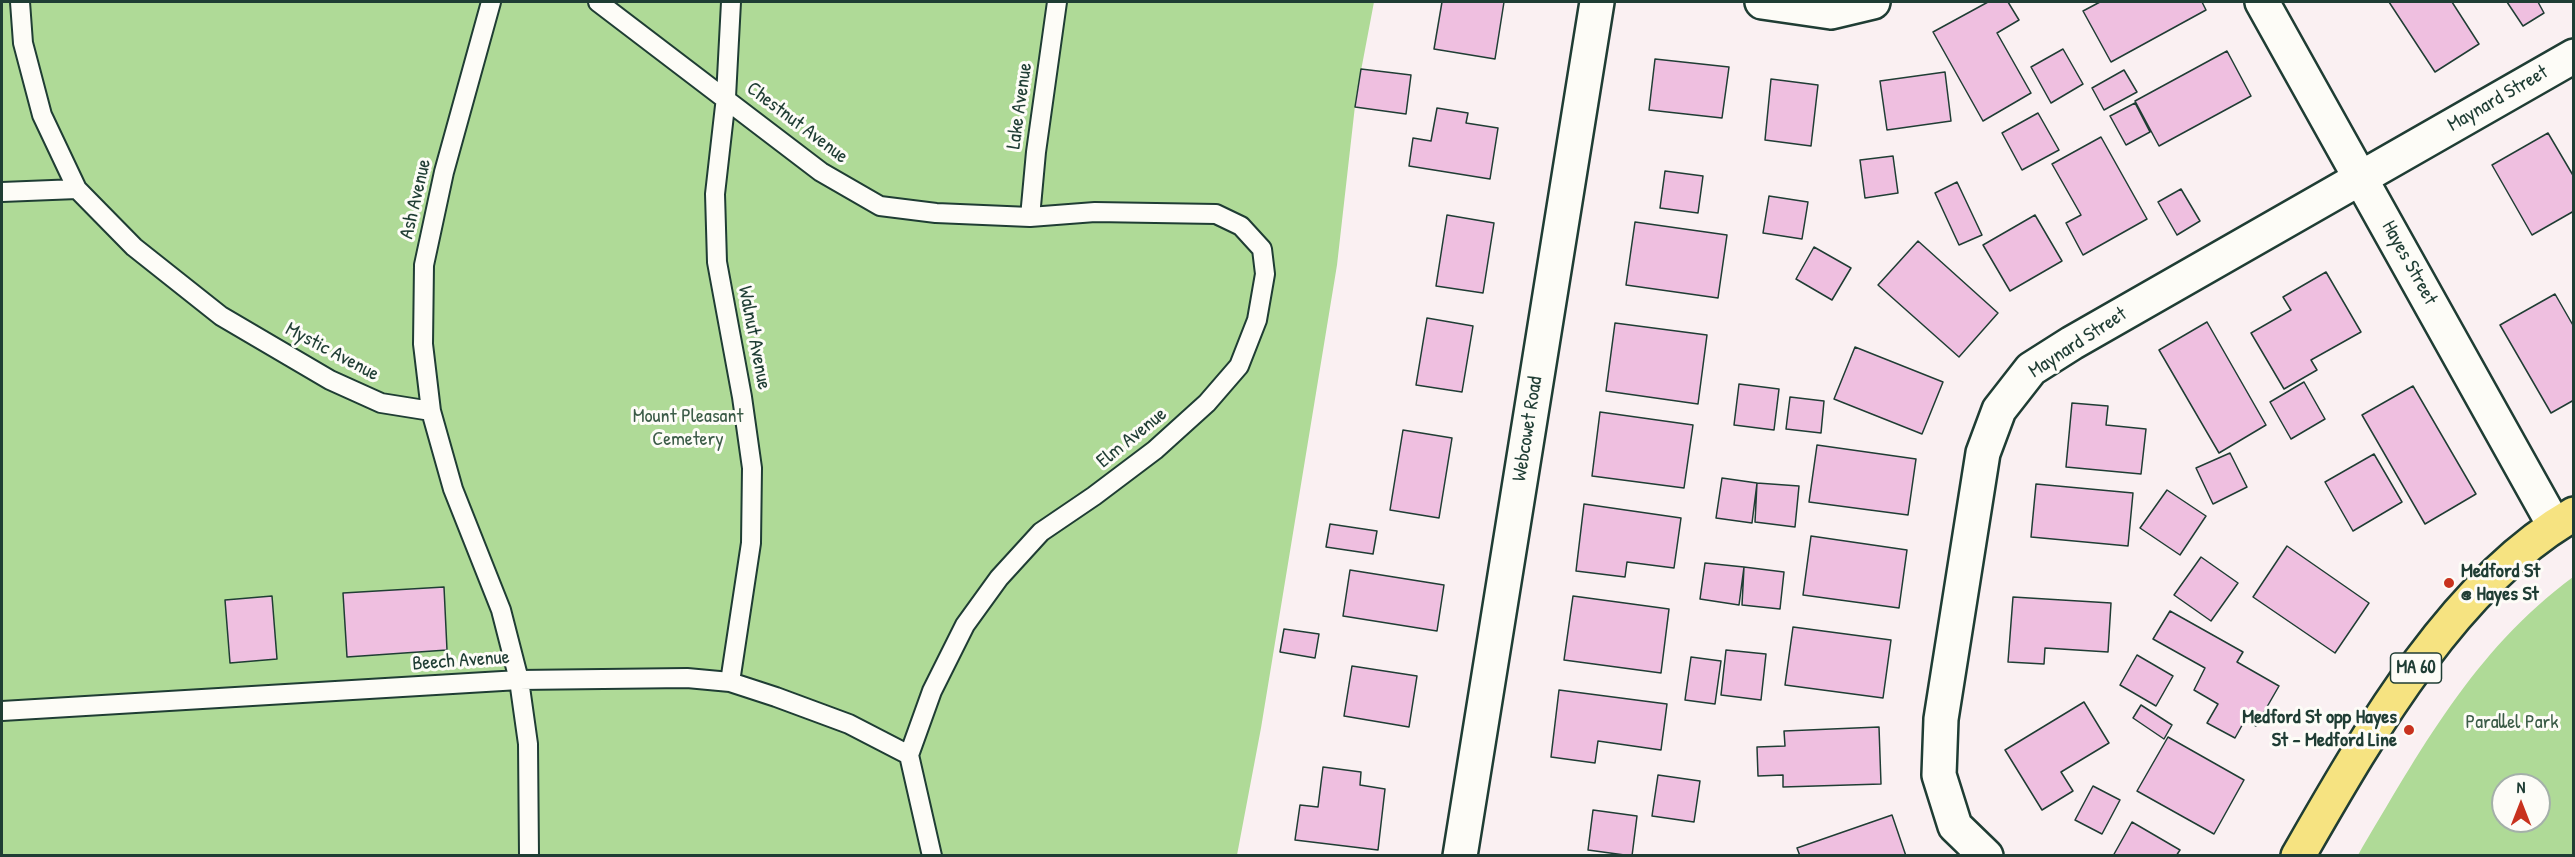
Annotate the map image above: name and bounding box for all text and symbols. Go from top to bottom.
street label: Lake Avenue [1002,61,1038,151]
street label: Maynard Street [2444,61,2552,137]
street label: Chestnut Avenue [741,77,853,169]
street label: Ash Avenue [395,157,437,241]
street label: Hayes Street [2376,217,2442,309]
street label: Walnut Avenue [732,284,776,392]
street label: Maynard Street [2025,303,2131,383]
street label: Mystic Avenue [281,317,383,387]
street label: Webcowet Road [1508,375,1548,483]
street label: Elm Avenue [1092,403,1172,473]
park label: Mount Pleasant Cemetery [633,405,743,452]
place label: Medford St @ Hayes St [2461,560,2540,607]
marker: Medford St @ Hayes St [2442,576,2456,590]
street label: Beech Avenue [412,646,510,676]
road number: MA 60 [2390,653,2442,683]
place label: Medford St opp Hayes St - Medford Line [2242,706,2397,753]
park label: Parallel Park [2466,711,2558,735]
marker: Medford St opp Hayes St - Medford Line [2402,723,2416,737]
north arrow [2491,773,2551,833]
text: N [2517,776,2525,798]

